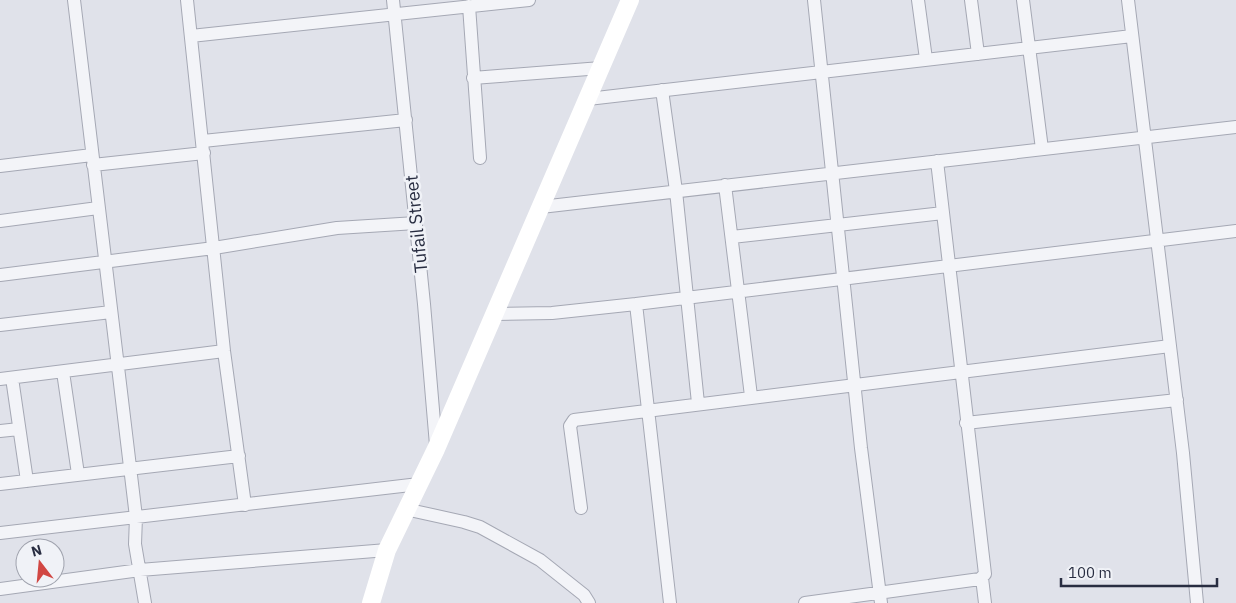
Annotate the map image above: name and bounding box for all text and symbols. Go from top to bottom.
street label: Tufail Street [399,174,433,274]
north arrow [15,538,65,588]
text: N [29,540,44,561]
scale bar [1061,556,1217,588]
text: 100 m [1068,563,1112,582]

